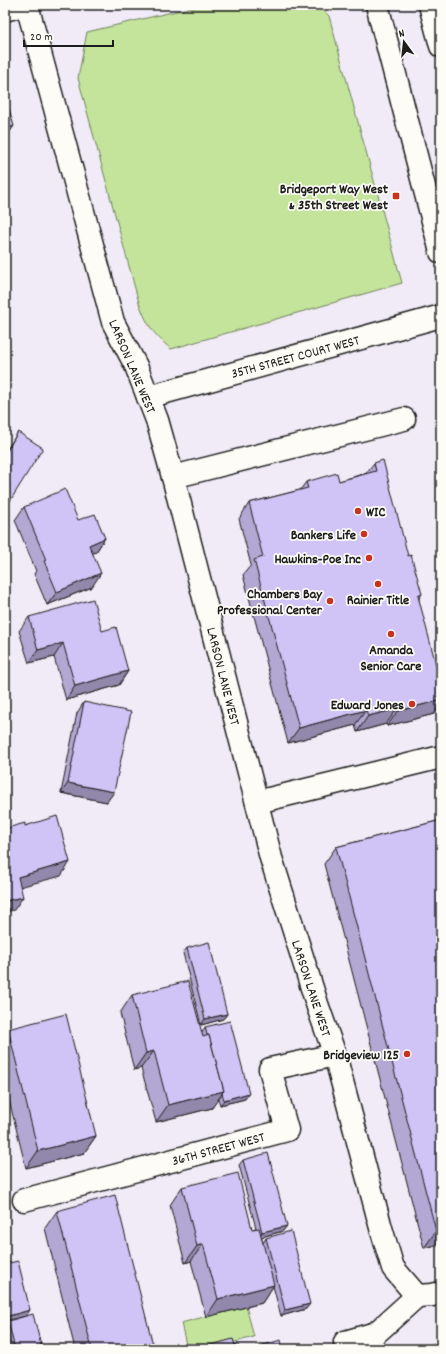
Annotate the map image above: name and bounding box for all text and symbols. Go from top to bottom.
scale bar [24,22,113,48]
north arrow [384,22,424,62]
text: N [397,26,407,43]
text: 20 m [30,29,53,46]
place label: Bridgeport Way West & 35th Street West [280,180,389,216]
marker: Bridgeport Way West & 35th Street West [391,191,401,201]
street label: LARSON LANE WEST [102,317,160,417]
street label: 35TH STREET COURT WEST [229,331,362,385]
place label: WIC [366,503,385,523]
marker: WIC [353,506,363,516]
place label: Bankers Life [291,526,356,546]
marker: Bankers Life [359,529,369,539]
place label: Hawkins-Poe Inc [274,550,361,570]
marker: Hawkins-Poe Inc [364,553,374,563]
marker: Rainier Title [373,579,383,589]
place label: Chambers Bay Professional Center [217,585,323,621]
place label: Rainier Title [347,591,409,611]
marker: Chambers Bay Professional Center [325,596,335,606]
street label: LARSON LANE WEST [200,625,244,728]
marker: Amanda Senior Care [386,629,396,639]
place label: Amanda Senior Care [361,641,421,677]
place label: Edward Jones [331,696,404,716]
marker: Edward Jones [407,699,417,709]
street label: LARSON LANE WEST [285,938,335,1040]
place label: Bridgeview 125 [323,1046,400,1066]
marker: Bridgeview 125 [402,1049,412,1059]
street label: 36TH STREET WEST [170,1128,268,1172]

